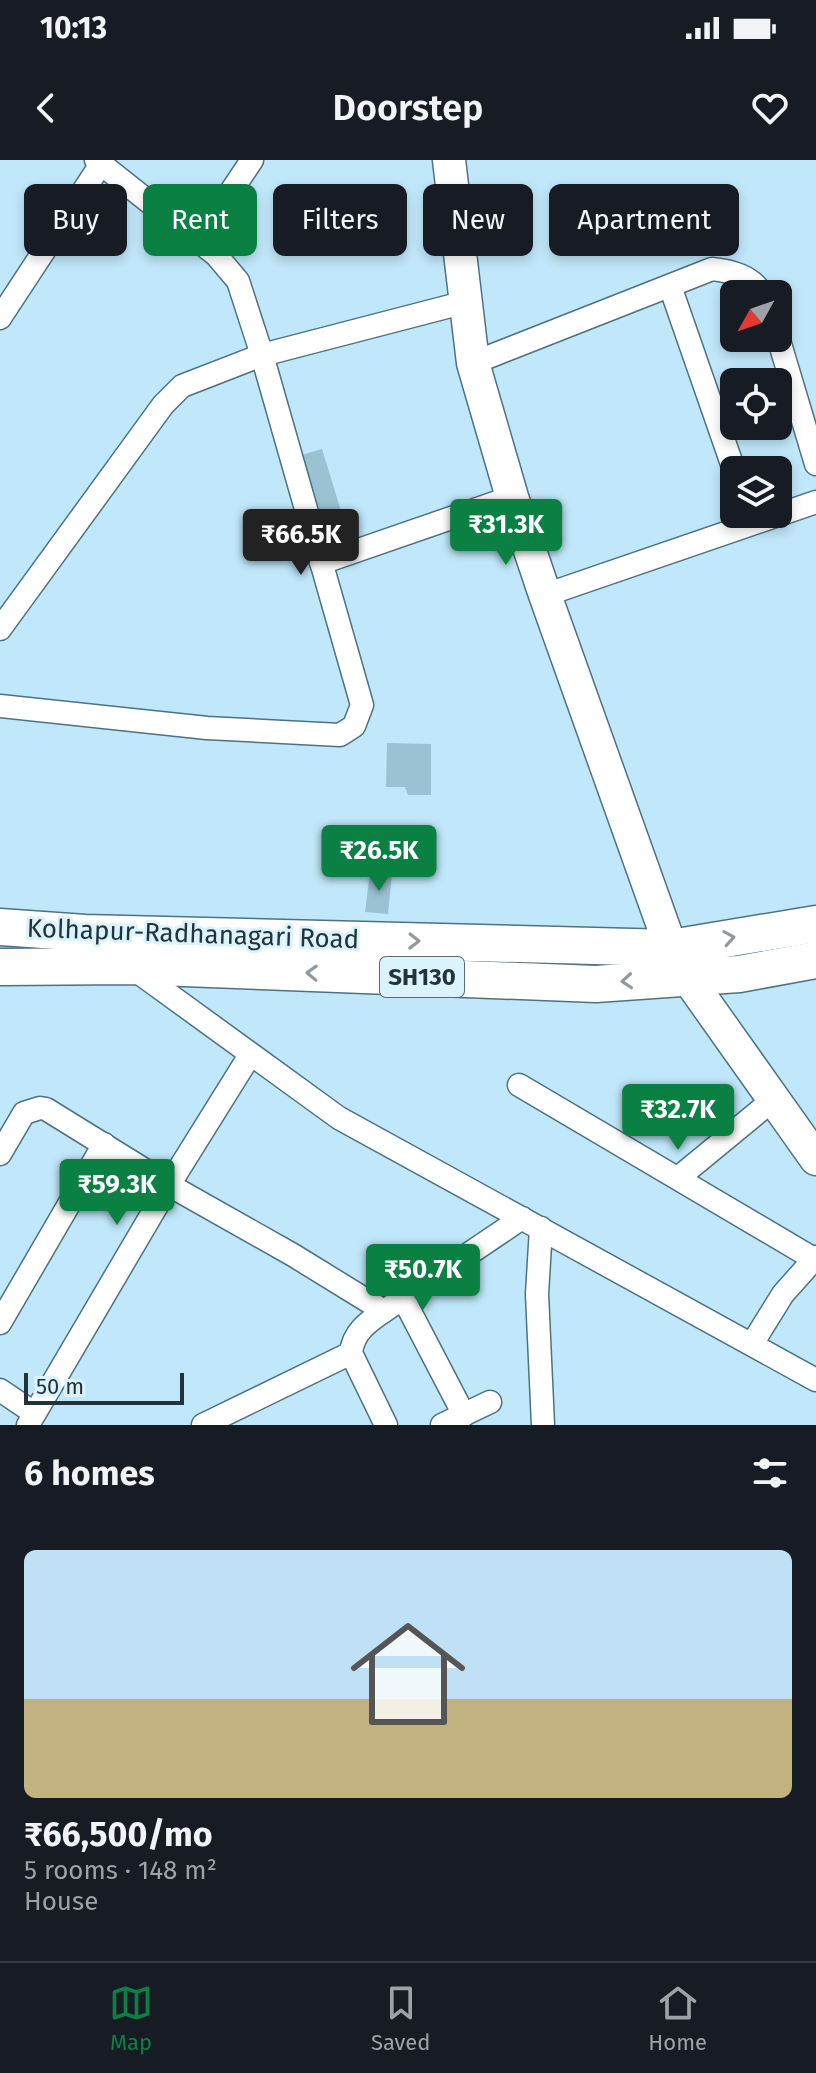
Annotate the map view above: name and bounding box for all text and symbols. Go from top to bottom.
text: 10:13 [40,10,107,46]
icon: back [24,86,68,130]
text: Doorstep [333,86,483,130]
icon: heart [748,86,792,130]
chip: Buy [24,184,127,256]
chip: Rent [143,184,257,256]
chip: Filters [273,184,407,256]
chip: New [423,184,533,256]
chip: Apartment [549,184,739,256]
north arrow [720,280,792,352]
map controls [720,280,792,528]
button: locate [720,368,792,440]
button: layers [720,456,792,528]
pin: ₹31.3K [441,499,571,567]
pin: ₹66.5K [236,509,366,577]
text: ₹31.3K [468,509,544,540]
text: ₹66.5K [261,519,341,550]
pin: ₹26.5K [314,825,444,893]
text: ₹26.5K [339,835,419,866]
street label: Kolhapur-Radhanagari Road [26,913,360,955]
one-way arrow [722,931,736,948]
one-way arrow [408,933,421,950]
road number: SH130 [380,957,464,997]
one-way arrow [305,965,318,982]
one-way arrow [620,972,633,989]
pin: ₹32.7K [613,1084,743,1152]
text: ₹32.7K [640,1094,716,1125]
pin: ₹59.3K [52,1159,182,1227]
text: ₹59.3K [78,1169,156,1200]
pin: ₹50.7K [358,1244,488,1312]
text: ₹50.7K [384,1254,462,1285]
scale bar [24,1369,184,1405]
text: 50 m [36,1373,84,1400]
icon: filters [748,1451,792,1495]
text: 6 homes [24,1453,155,1494]
icon: home [336,1602,480,1746]
text: ₹66,500/mo [24,1814,213,1855]
text: 5 rooms · 148 m² [24,1855,217,1886]
text: House [24,1886,98,1917]
tab: Map [109,1981,153,2056]
tab: Saved [371,1981,430,2056]
tab: Home [648,1981,707,2056]

